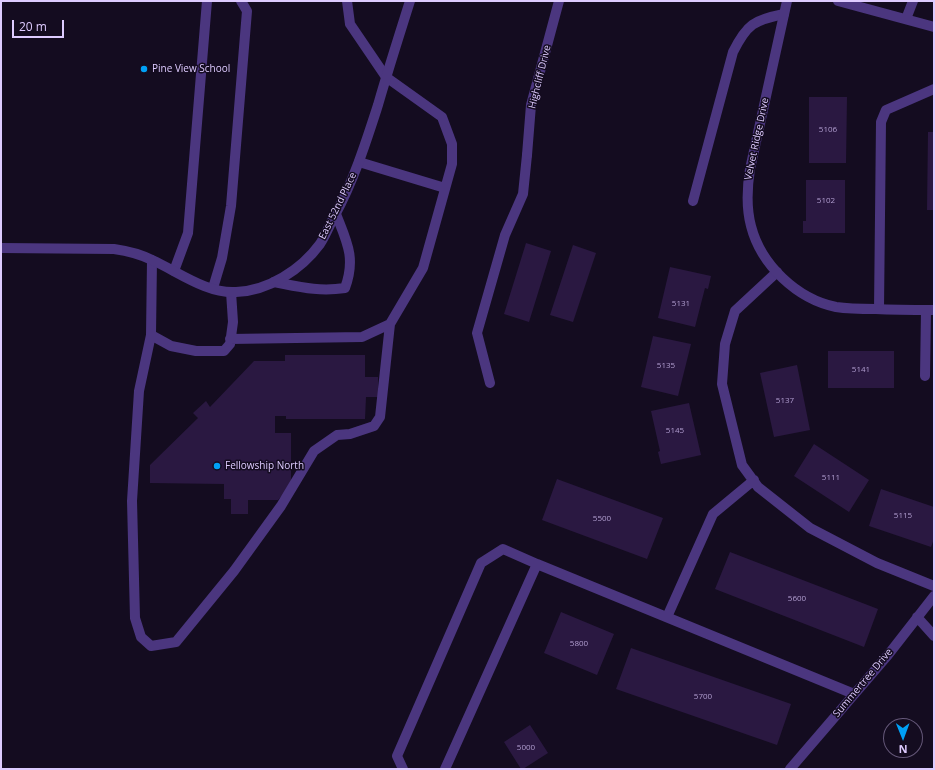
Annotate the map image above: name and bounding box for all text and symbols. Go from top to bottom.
scale bar [14,12,66,38]
text: 20 m [19,18,47,35]
street label: Highcliff Drive [526,44,554,110]
place label: Pine View School [152,63,230,75]
marker: Pine View School [139,64,149,74]
street label: Velvet Ridge Drive [742,97,772,181]
house number: 5106 [819,125,837,135]
street label: East 52nd Place [317,171,359,241]
house number: 5102 [817,196,835,206]
house number: 5131 [672,299,690,309]
house number: 5135 [657,361,675,371]
house number: 5141 [852,365,870,375]
house number: 5137 [776,396,794,406]
house number: 5145 [666,426,684,436]
place label: Fellowship North [225,460,304,472]
marker: Fellowship North [212,461,222,471]
house number: 5111 [822,473,840,483]
house number: 5115 [894,511,912,521]
house number: 5500 [593,514,611,524]
house number: 5600 [788,594,806,604]
house number: 5800 [570,639,588,649]
street label: Summertree Drive [831,646,895,720]
house number: 5700 [694,692,712,702]
north arrow [883,718,923,758]
text: N [899,742,908,757]
house number: 5000 [517,743,535,753]

